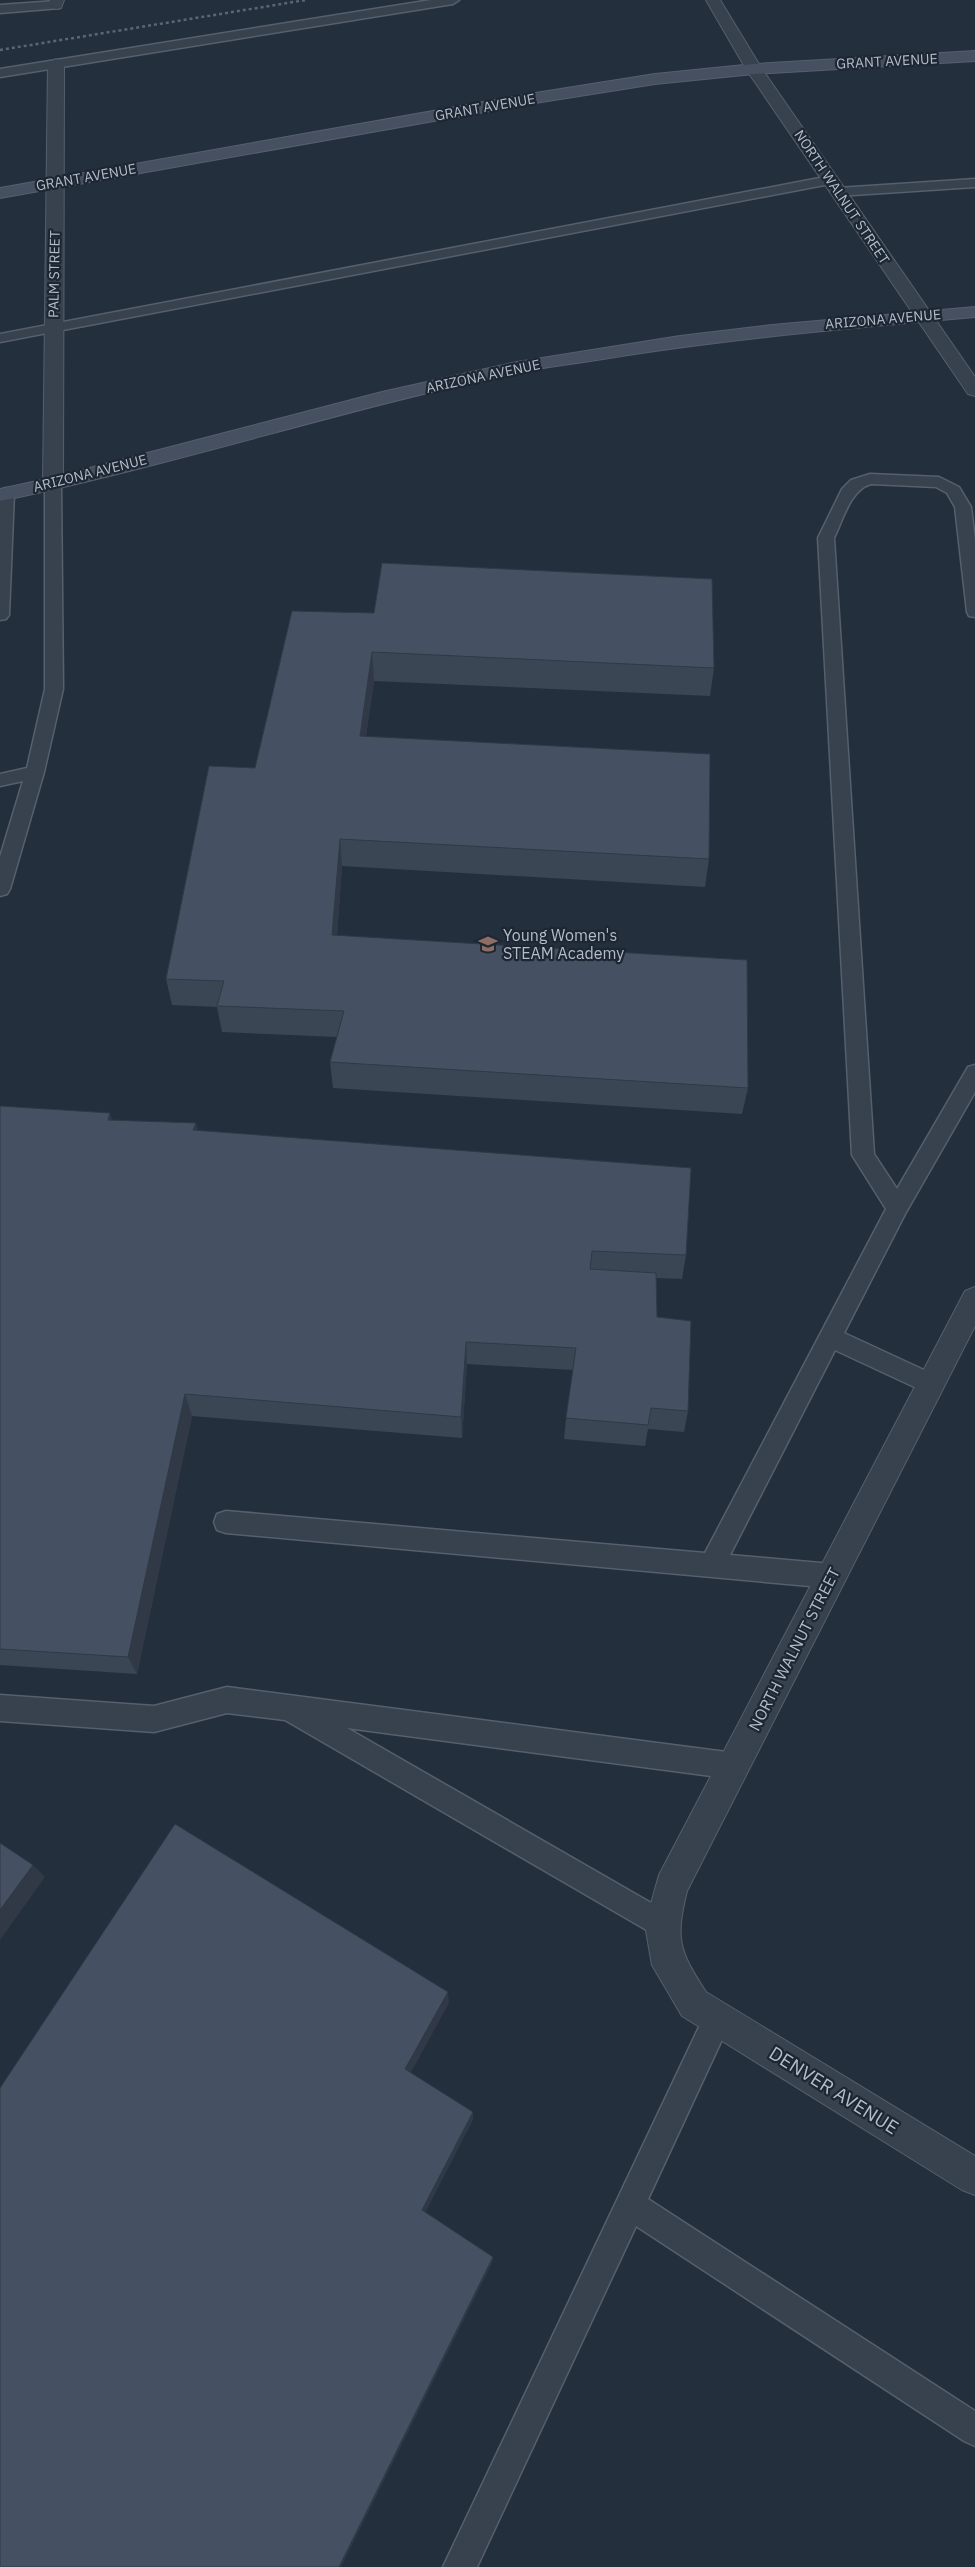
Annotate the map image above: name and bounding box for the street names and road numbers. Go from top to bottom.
street label: GRANT AVENUE [836,49,938,73]
street label: GRANT AVENUE [433,89,537,125]
street label: NORTH WALNUT STREET [790,126,894,268]
street label: GRANT AVENUE [34,159,138,195]
street label: PALM STREET [44,230,64,318]
street label: ARIZONA AVENUE [824,305,942,333]
street label: ARIZONA AVENUE [424,355,542,397]
street label: ARIZONA AVENUE [31,450,149,496]
street label: NORTH WALNUT STREET [744,1564,844,1734]
street label: DENVER AVENUE [765,2041,903,2139]

